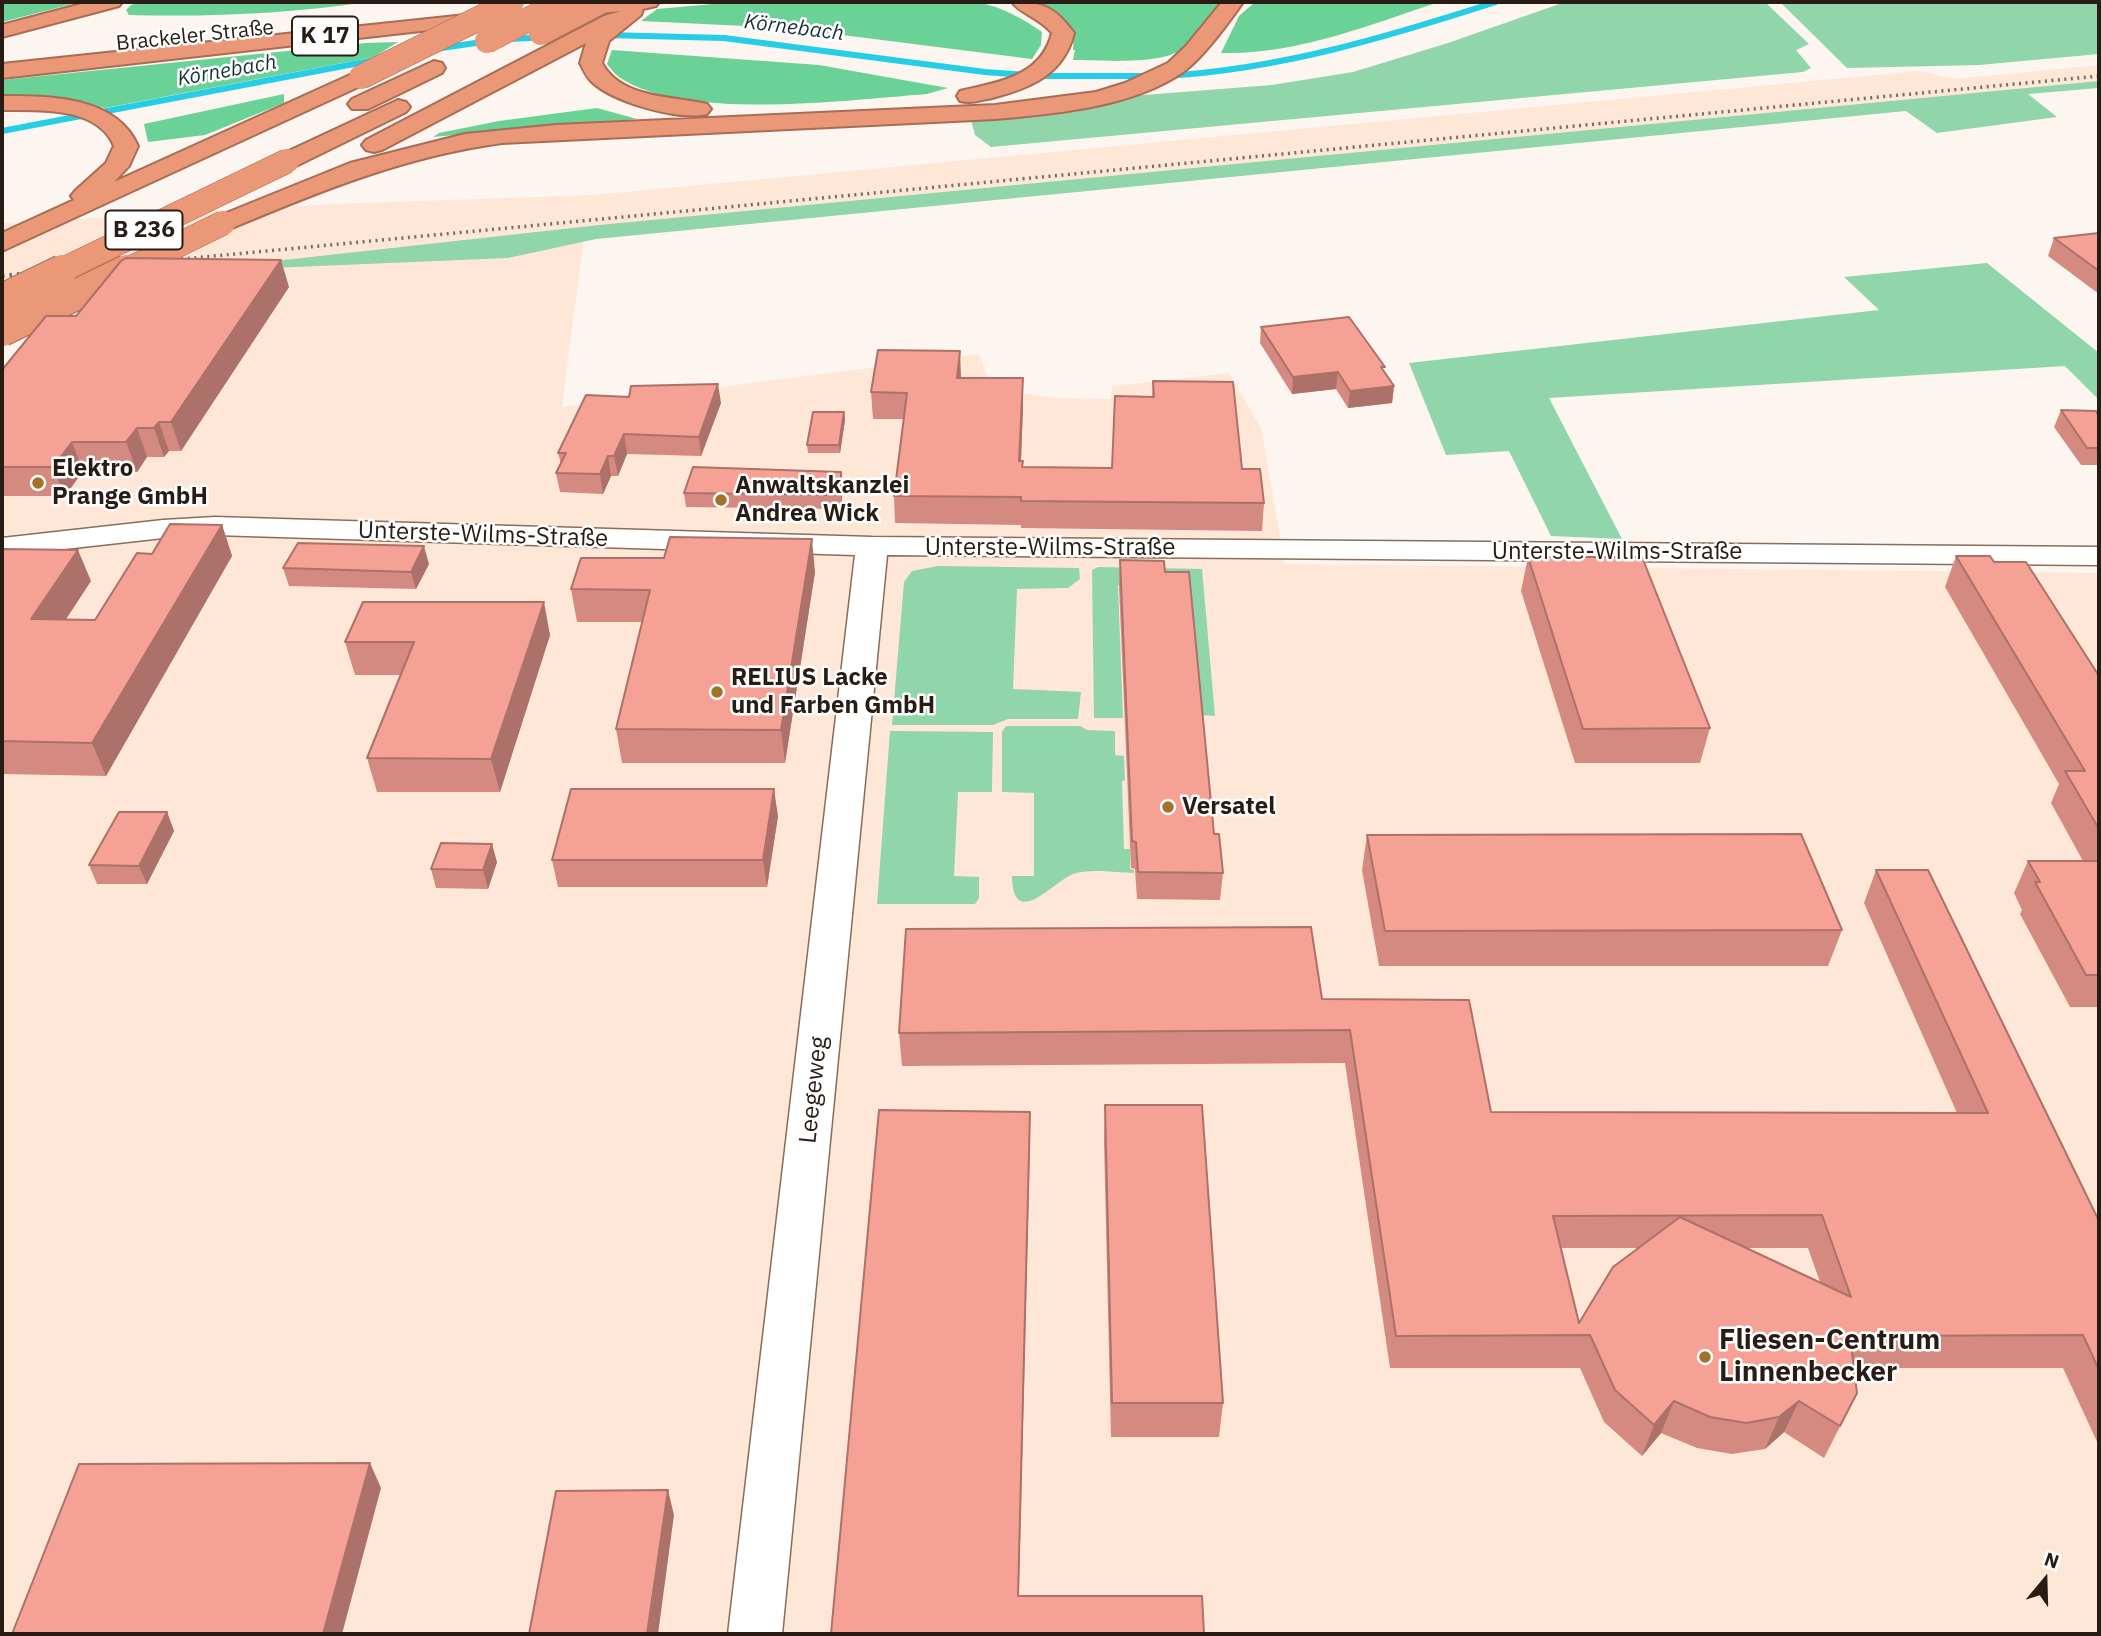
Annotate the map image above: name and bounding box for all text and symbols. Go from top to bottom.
water label: Körnebach [743,9,845,47]
street label: Brackeler Straße [115,15,275,57]
road number: K 17 [292,17,358,56]
water label: Körnebach [175,50,279,92]
road number: B 236 [106,210,182,249]
place label: Elektro Prange GmbH [52,455,208,511]
place label: Anwaltskanzlei Andrea Wick [735,472,909,528]
marker: Elektro Prange GmbH [30,475,46,491]
marker: Anwaltskanzlei Andrea Wick [713,492,729,508]
street label: Unterste-Wilms-Straße [357,516,609,554]
street label: Unterste-Wilms-Straße [925,534,1175,562]
street label: Unterste-Wilms-Straße [1492,538,1742,566]
place label: RELIUS Lacke und Farben GmbH [731,664,935,720]
marker: RELIUS Lacke und Farben GmbH [709,684,725,700]
place label: Versatel [1182,793,1275,821]
marker: Versatel [1160,799,1176,815]
street label: Leegeweg [794,1035,834,1145]
place label: Fliesen-Centrum Linnenbecker [1719,1324,1940,1390]
marker: Fliesen-Centrum Linnenbecker [1697,1349,1713,1365]
north arrow [2010,1545,2080,1615]
text: N [2041,1547,2062,1574]

